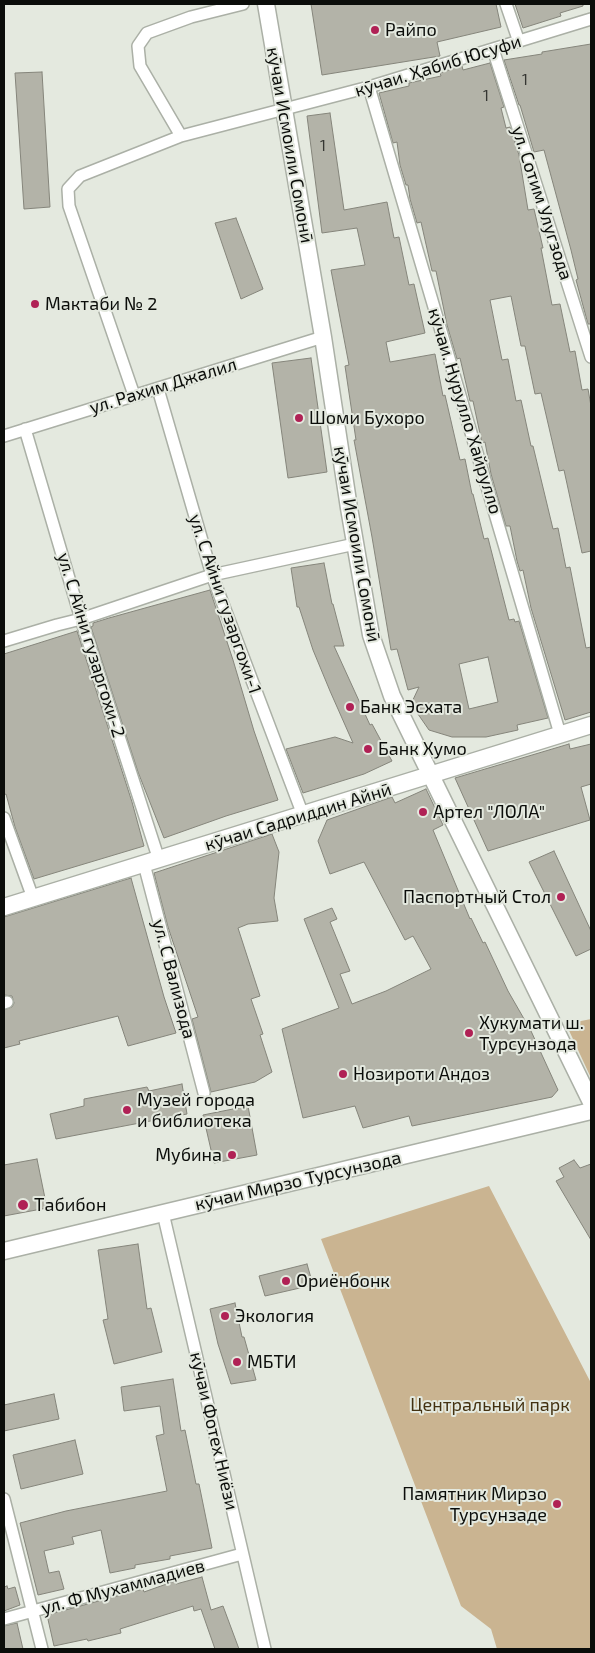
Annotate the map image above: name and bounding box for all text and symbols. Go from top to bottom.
place label: Райпо [385,19,437,41]
marker: Райпо [369,24,381,36]
street label: кӯчаи. Ҳабиб Юсуфи [352,30,524,102]
street label: кӯчаи Исмоили Сомонӣ [262,45,318,245]
house number: 1 [522,71,528,89]
house number: 1 [483,87,489,105]
street label: ул. Сотим Улугзода [507,123,577,283]
house number: 1 [320,137,326,155]
place label: Мактаби № 2 [45,293,157,315]
marker: Мактаби № 2 [29,298,41,310]
street label: кӯчаи. Нурулло Хайрулло [423,305,507,517]
street label: ул. Рахим Джалил [87,353,239,419]
place label: Шоми Бухоро [309,407,425,429]
marker: Шоми Бухоро [293,412,305,424]
street label: кӯчаи Исмоили Сомонӣ [329,444,385,644]
street label: ул. С Айни гузаргохи-1 [184,511,266,697]
street label: ул. С Айни гузаргохи-2 [53,550,129,740]
place label: Банк Эсхата [360,696,462,718]
marker: Банк Эсхата [344,701,356,713]
place label: Банк Хумо [378,738,467,760]
marker: Банк Хумо [362,743,374,755]
street label: кӯчаи Садриддин Айнӣ [202,778,394,856]
place label: Артел "ЛОЛА" [433,801,545,823]
marker: Артел "ЛОЛА" [417,806,429,818]
place label: Паспортный Стол [403,886,551,908]
marker: Паспортный Стол [555,891,567,903]
street label: ул. С Вализода [148,917,200,1041]
place label: Хукумати ш. Турсунзода [479,1012,584,1054]
marker: Хукумати ш. Турсунзода [463,1027,475,1039]
place label: Нозироти Андоз [353,1063,490,1085]
marker: Нозироти Андоз [337,1068,349,1080]
place label: Музей города и библиотека [137,1089,255,1132]
marker: Музей города и библиотека [121,1104,133,1116]
place label: Мубина [155,1144,222,1166]
street label: кӯчаи Мирзо Турсунзода [193,1147,403,1215]
marker: Мубина [226,1149,238,1161]
place label: Табибон [34,1194,106,1216]
marker: Табибон [16,1198,30,1212]
place label: Ориёнбонк [296,1270,390,1292]
marker: Ориёнбонк [280,1275,292,1287]
place label: Экология [235,1305,314,1327]
marker: Экология [219,1310,231,1322]
street label: кӯчаи Фотех Ниёзи [185,1350,243,1512]
place label: МБТИ [247,1351,296,1373]
marker: МБТИ [231,1356,243,1368]
park label: Центральный парк [410,1394,570,1416]
place label: Памятник Мирзо Турсунзаде [402,1483,547,1526]
marker: Памятник Мирзо Турсунзаде [551,1498,563,1510]
street label: ул. Ф Мухаммадиев [39,1555,207,1619]

